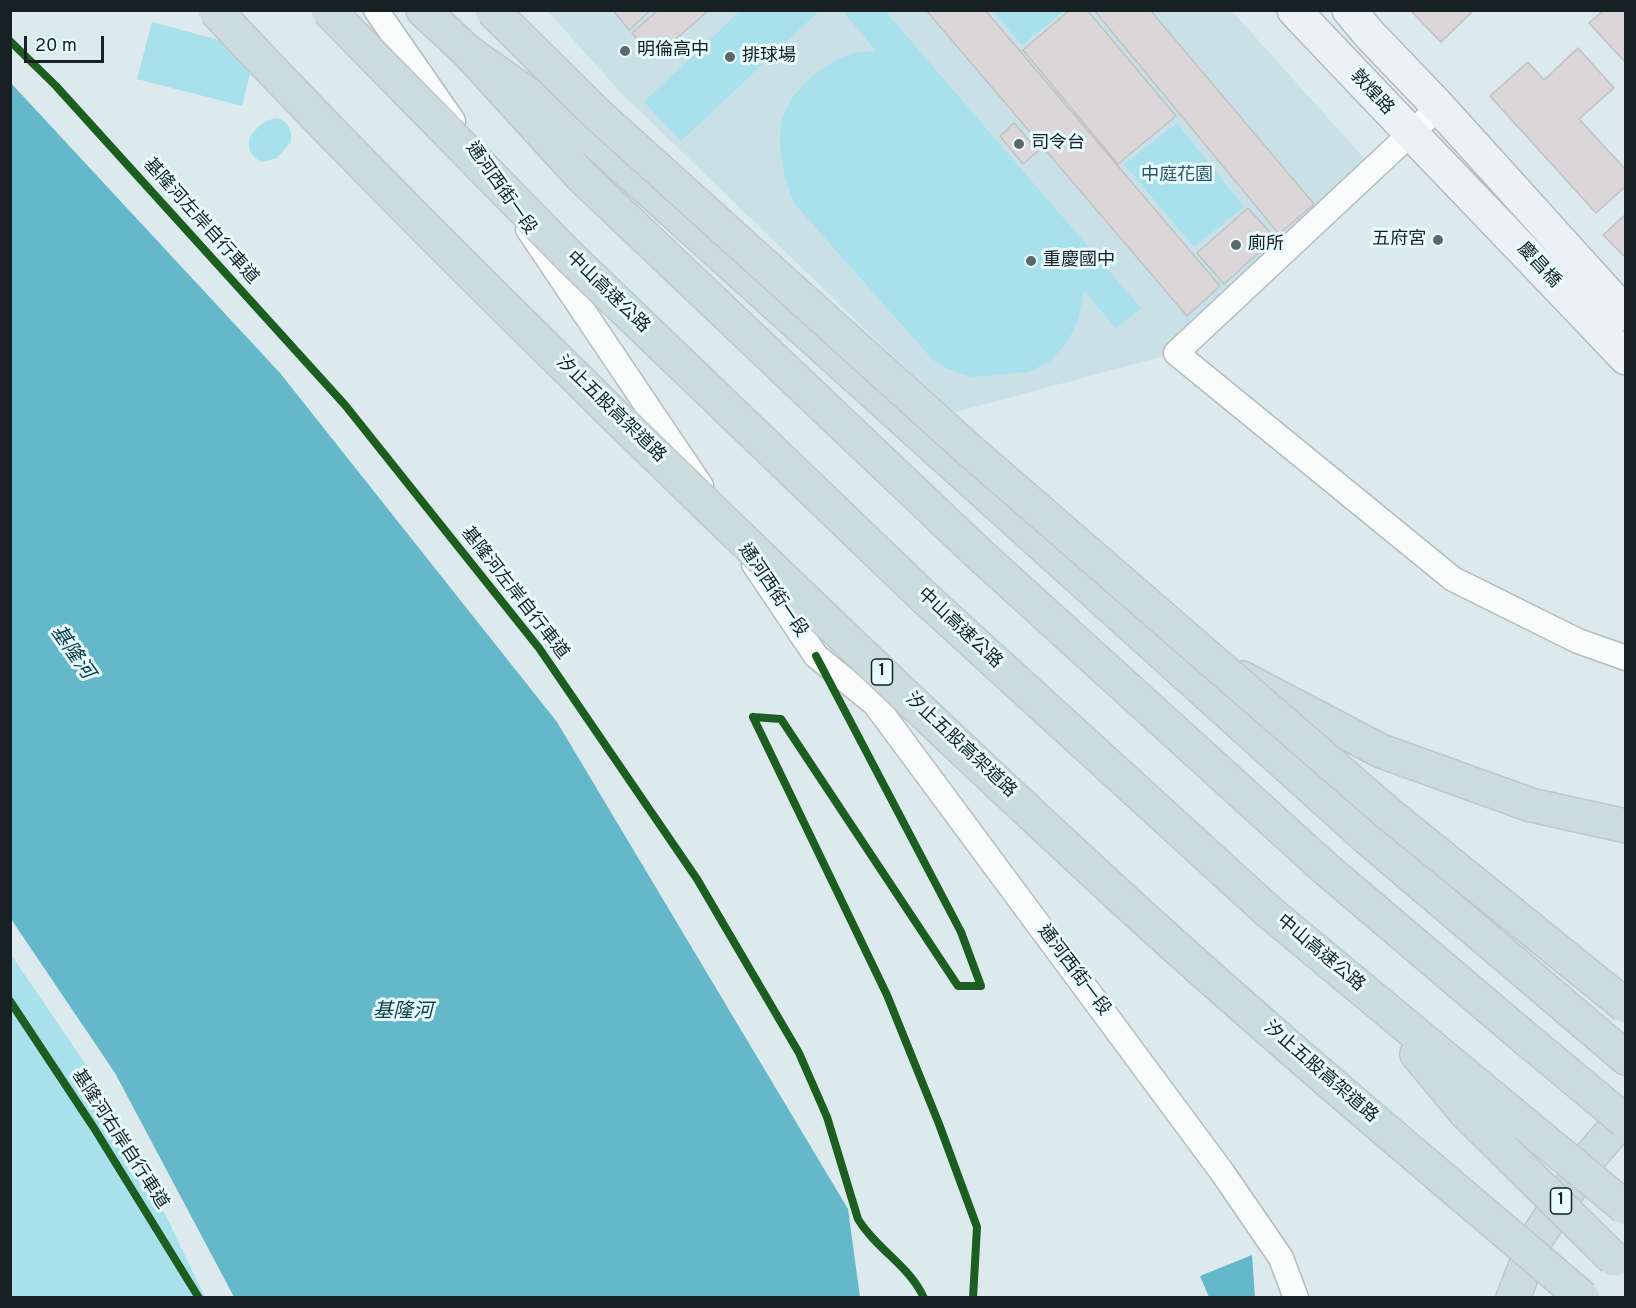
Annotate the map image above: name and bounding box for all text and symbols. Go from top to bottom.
scale bar [27,24,106,62]
text: 20 m [35,35,77,58]
place label: 明倫高中 [637,40,709,62]
marker: 明倫高中 [618,44,632,58]
place label: 排球場 [742,46,796,68]
marker: 排球場 [723,50,737,64]
street label: 敦煌路 [1345,66,1397,120]
place label: 司令台 [1031,133,1085,155]
marker: 司令台 [1012,137,1026,151]
street label: 通河西街一段 [460,139,540,239]
street label: 基隆河左岸自行車道 [138,155,262,289]
park label: 中庭花園 [1141,165,1213,187]
place label: 五府宮 [1372,229,1426,251]
marker: 五府宮 [1431,233,1445,247]
place label: 廁所 [1248,234,1284,256]
marker: 廁所 [1229,238,1243,252]
street label: 慶昌橋 [1512,239,1564,293]
street label: 中山高速公路 [561,248,653,338]
place label: 重慶國中 [1043,250,1115,272]
marker: 重慶國中 [1024,254,1038,268]
street label: 汐止五股高架道路 [551,352,669,468]
street label: 基隆河左岸自行車道 [456,524,572,664]
street label: 通河西街一段 [733,540,811,642]
street label: 中山高速公路 [912,584,1006,674]
water label: 基隆河 [44,622,98,684]
road number: 1 [872,659,892,685]
street label: 汐止五股高架道路 [900,689,1020,803]
street label: 中山高速公路 [1272,911,1368,997]
street label: 通河西街一段 [1032,921,1114,1021]
water label: 基隆河 [373,1001,433,1025]
street label: 汐止五股高架道路 [1259,1018,1381,1128]
street label: 基隆河右岸自行車道 [66,1066,172,1214]
road number: 1 [1550,1188,1572,1214]

